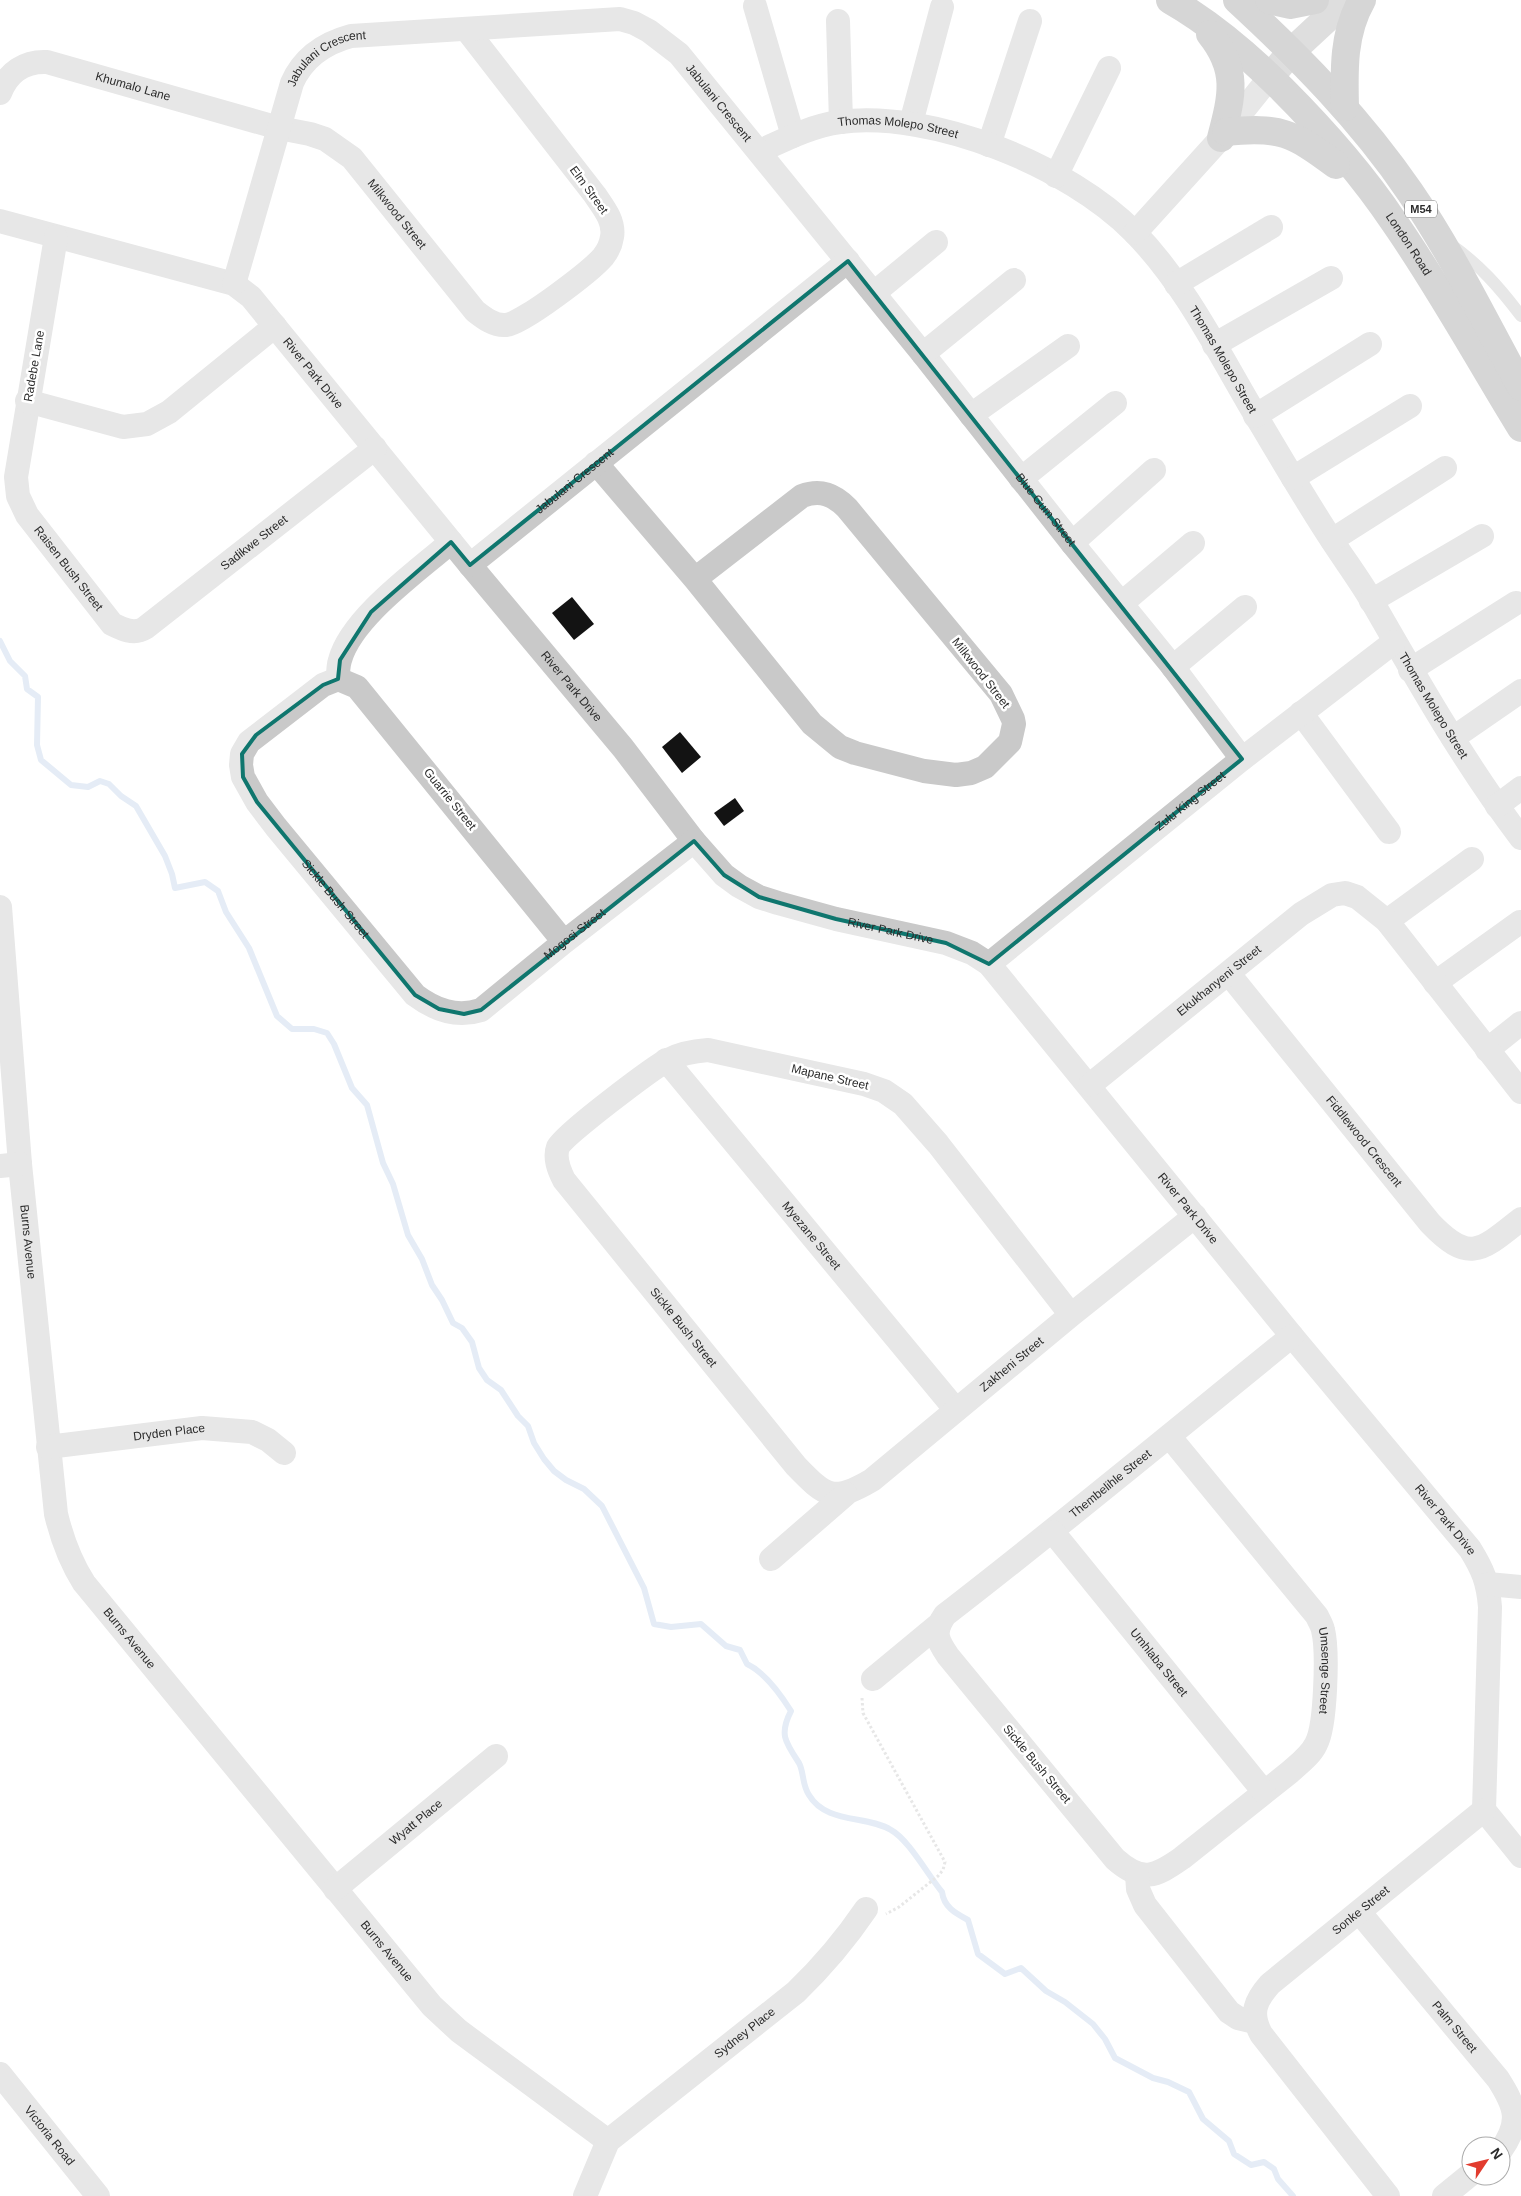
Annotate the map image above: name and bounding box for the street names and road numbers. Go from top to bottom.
street label: Jabulani Crescent [284,28,367,88]
street label: Jabulani Crescent [683,61,755,145]
street label: Khumalo Lane [94,69,173,104]
street label: Thomas Molepo Street [837,113,960,141]
street label: Elm Street [567,163,612,217]
street label: Milkwood Street [365,176,430,252]
road number: M54 [1405,200,1437,218]
street label: London Road [1383,210,1434,278]
street label: Thomas Molepo Street [1186,303,1260,416]
street label: Radebe Lane [21,329,47,403]
street label: River Park Drive [280,335,346,412]
street label: Jabulani Crescent [533,445,617,517]
street label: Blue Gum Street [1013,470,1079,549]
street label: Sadikwe Street [218,512,291,573]
street label: Raisen Bush Street [31,523,106,614]
street label: Milkwood Street [949,635,1013,711]
street label: River Park Drive [538,648,605,725]
street label: Thomas Molepo Street [1396,650,1471,762]
street label: Guarrie Street [421,765,480,833]
street label: Zulu King Street [1152,768,1229,834]
street label: Sickle Bush Street [299,857,373,942]
street label: Mogosi Street [541,905,609,963]
street label: River Park Drive [846,915,935,947]
street label: Ekukhanyeni Street [1174,942,1264,1019]
street label: Mapane Street [790,1061,871,1093]
street label: Fiddlewood Crescent [1323,1093,1405,1190]
street label: River Park Drive [1155,1170,1221,1247]
street label: Myezane Street [779,1199,844,1273]
street label: Burns Avenue [17,1204,39,1280]
street label: Sickle Bush Street [647,1285,720,1370]
street label: Zakheni Street [977,1333,1047,1395]
street label: Dryden Place [132,1421,206,1443]
street label: Thembelihle Street [1067,1446,1154,1521]
street label: River Park Drive [1412,1482,1479,1558]
street label: Burns Avenue [100,1605,159,1672]
street label: Umhlaba Street [1127,1626,1191,1700]
street label: Umsenge Street [1316,1626,1333,1716]
street label: Sickle Bush Street [1000,1722,1074,1807]
street label: Wyatt Place [387,1796,445,1848]
street label: Sonke Street [1329,1883,1393,1938]
street label: Burns Avenue [358,1918,416,1985]
street label: Palm Street [1429,1998,1480,2056]
street label: Sydney Place [712,2004,778,2061]
street label: Victoria Road [21,2103,77,2168]

